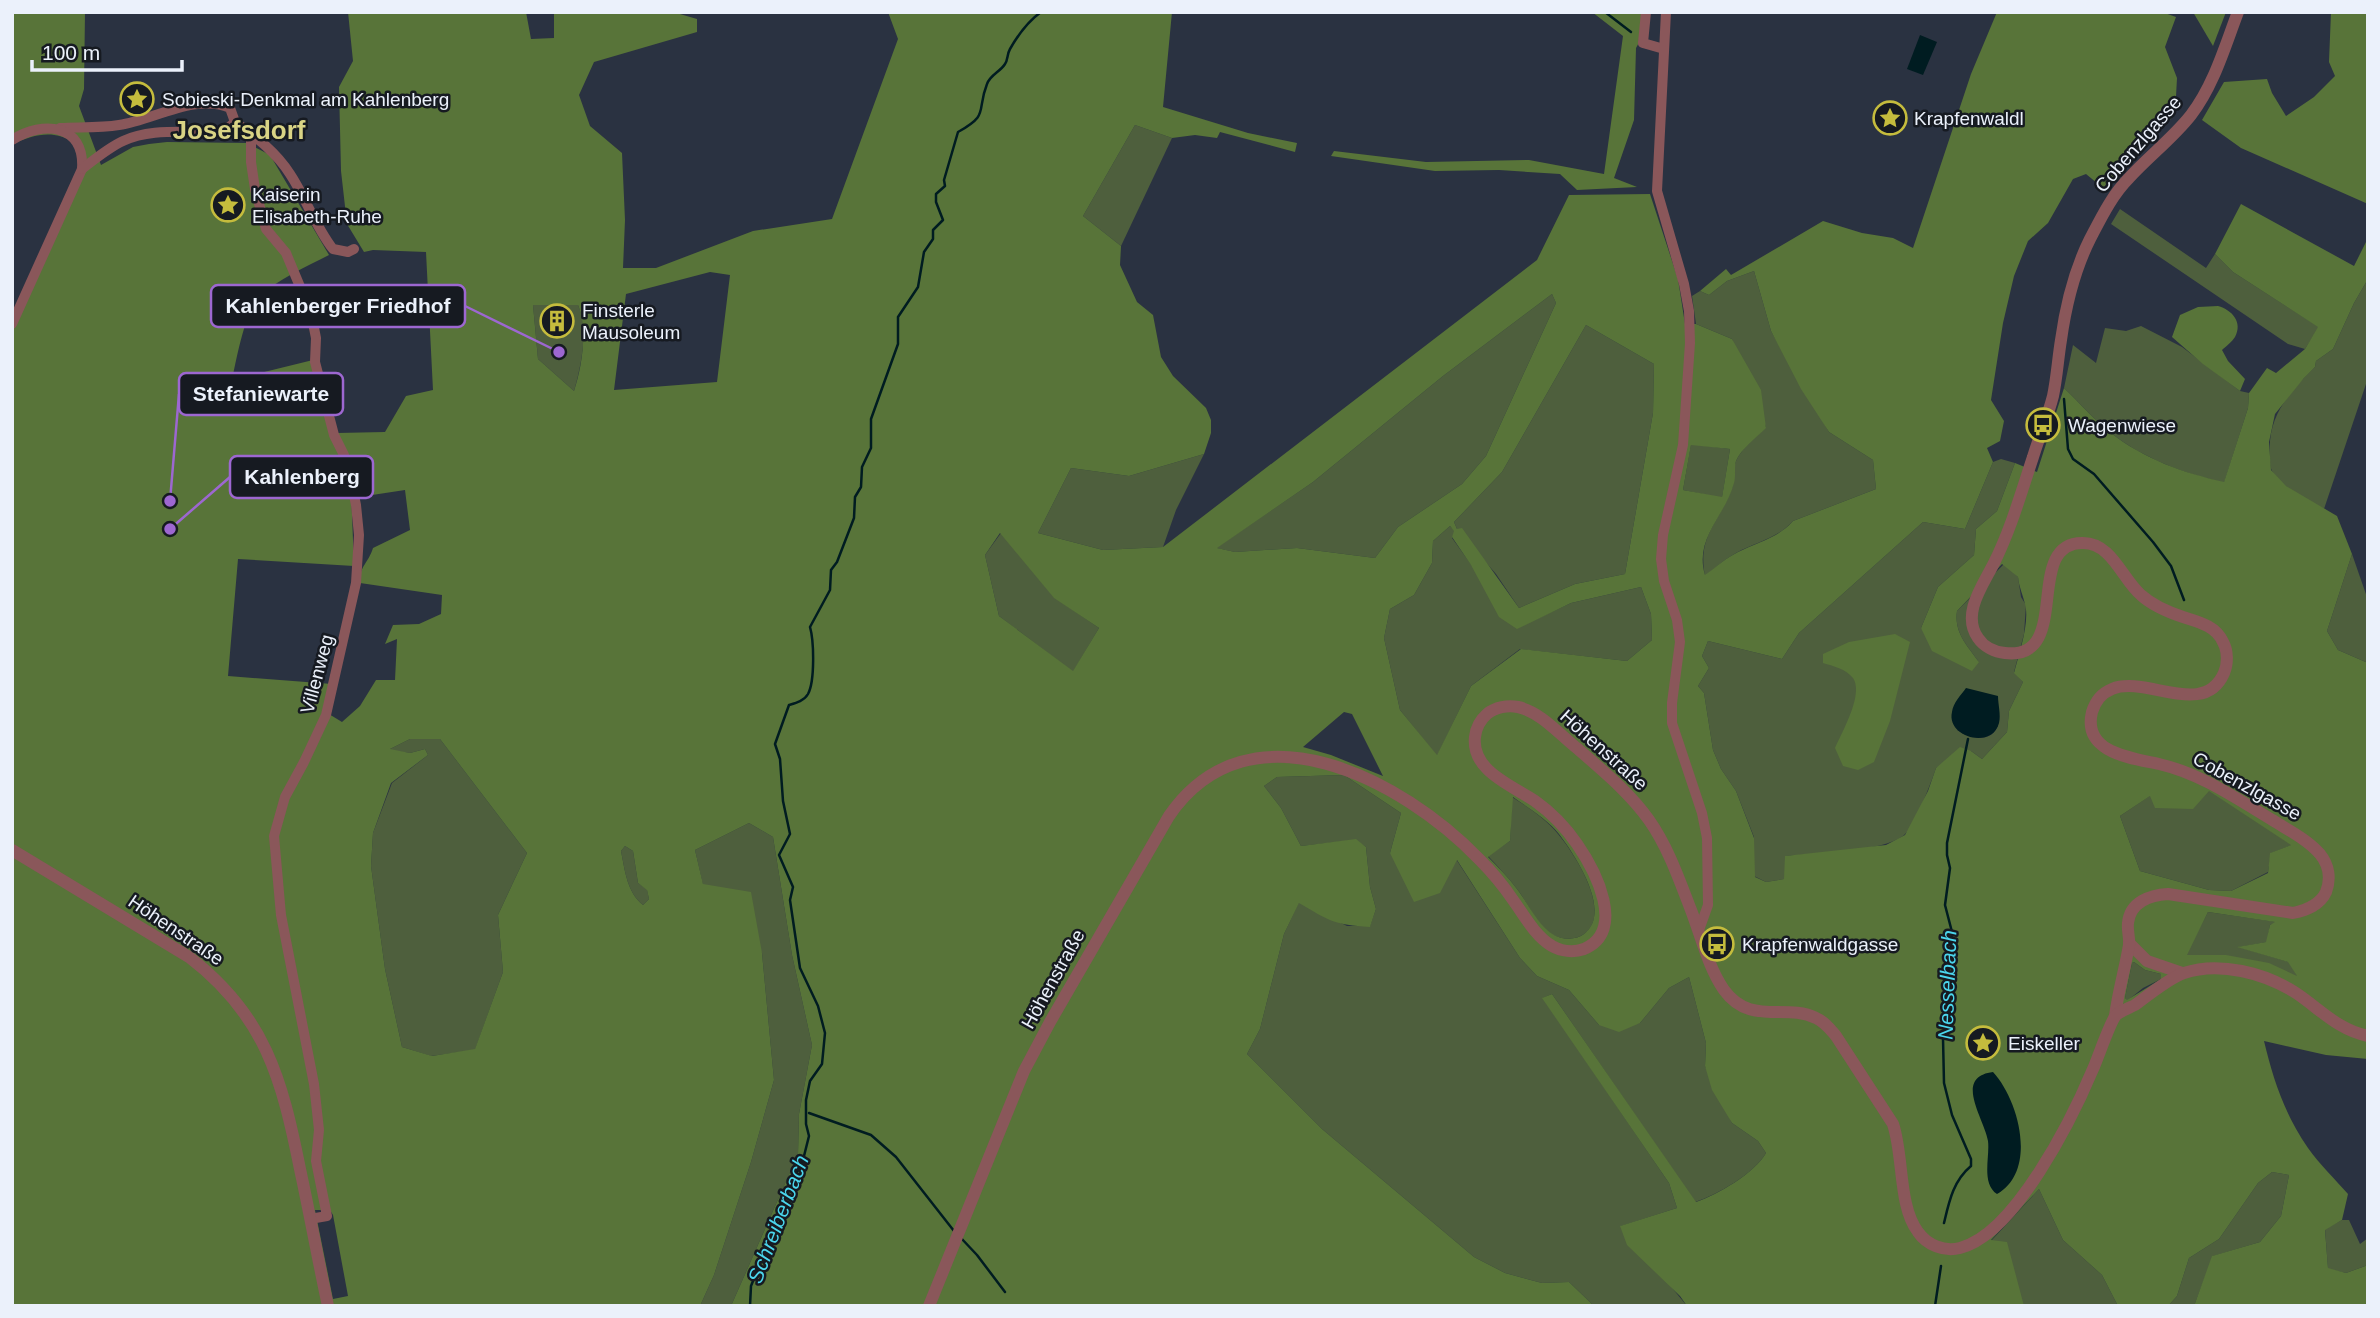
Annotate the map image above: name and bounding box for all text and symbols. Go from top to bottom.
scale bar [32,28,182,72]
text: 100 m [42,41,100,64]
place icon: Sobieski-Denkmal am Kahlenberg [118,80,156,118]
place label: Sobieski-Denkmal am Kahlenberg [162,89,449,110]
street label: Cobenzlgasse [2091,92,2185,196]
place icon: Krapfenwaldl [1871,99,1909,137]
place label: Krapfenwaldl [1914,108,2024,129]
district label: Josefsdorf [173,115,306,145]
place label: Kaiserin Elisabeth-Ruhe [252,184,382,227]
place icon: Kaiserin Elisabeth-Ruhe [209,186,247,224]
callout: Kahlenberger Friedhof [211,285,465,327]
text: Kahlenberger Friedhof [225,294,452,317]
place label: Finsterle Mausoleum [582,300,680,343]
building icon: Finsterle Mausoleum [538,302,576,340]
callout: Stefaniewarte [179,373,343,415]
text: Stefaniewarte [193,382,329,405]
bus stop icon: Wagenwiese [2024,406,2062,444]
place label: Wagenwiese [2068,415,2176,436]
callout: Kahlenberg [230,456,373,498]
text: Kahlenberg [244,465,360,488]
street label: Villenweg [296,632,338,716]
street label: Höhenstraße [1556,705,1652,795]
street label: Cobenzlgasse [2189,748,2305,824]
street label: Höhenstraße [125,891,227,969]
bus stop icon: Krapfenwaldgasse [1698,925,1736,963]
street label: Höhenstraße [1017,926,1089,1032]
water label: Nesselbach [1934,930,1960,1040]
place label: Krapfenwaldgasse [1742,934,1898,955]
place icon: Eiskeller [1964,1024,2002,1062]
place label: Eiskeller [2008,1033,2080,1054]
water label: Schreiberbach [743,1152,813,1286]

